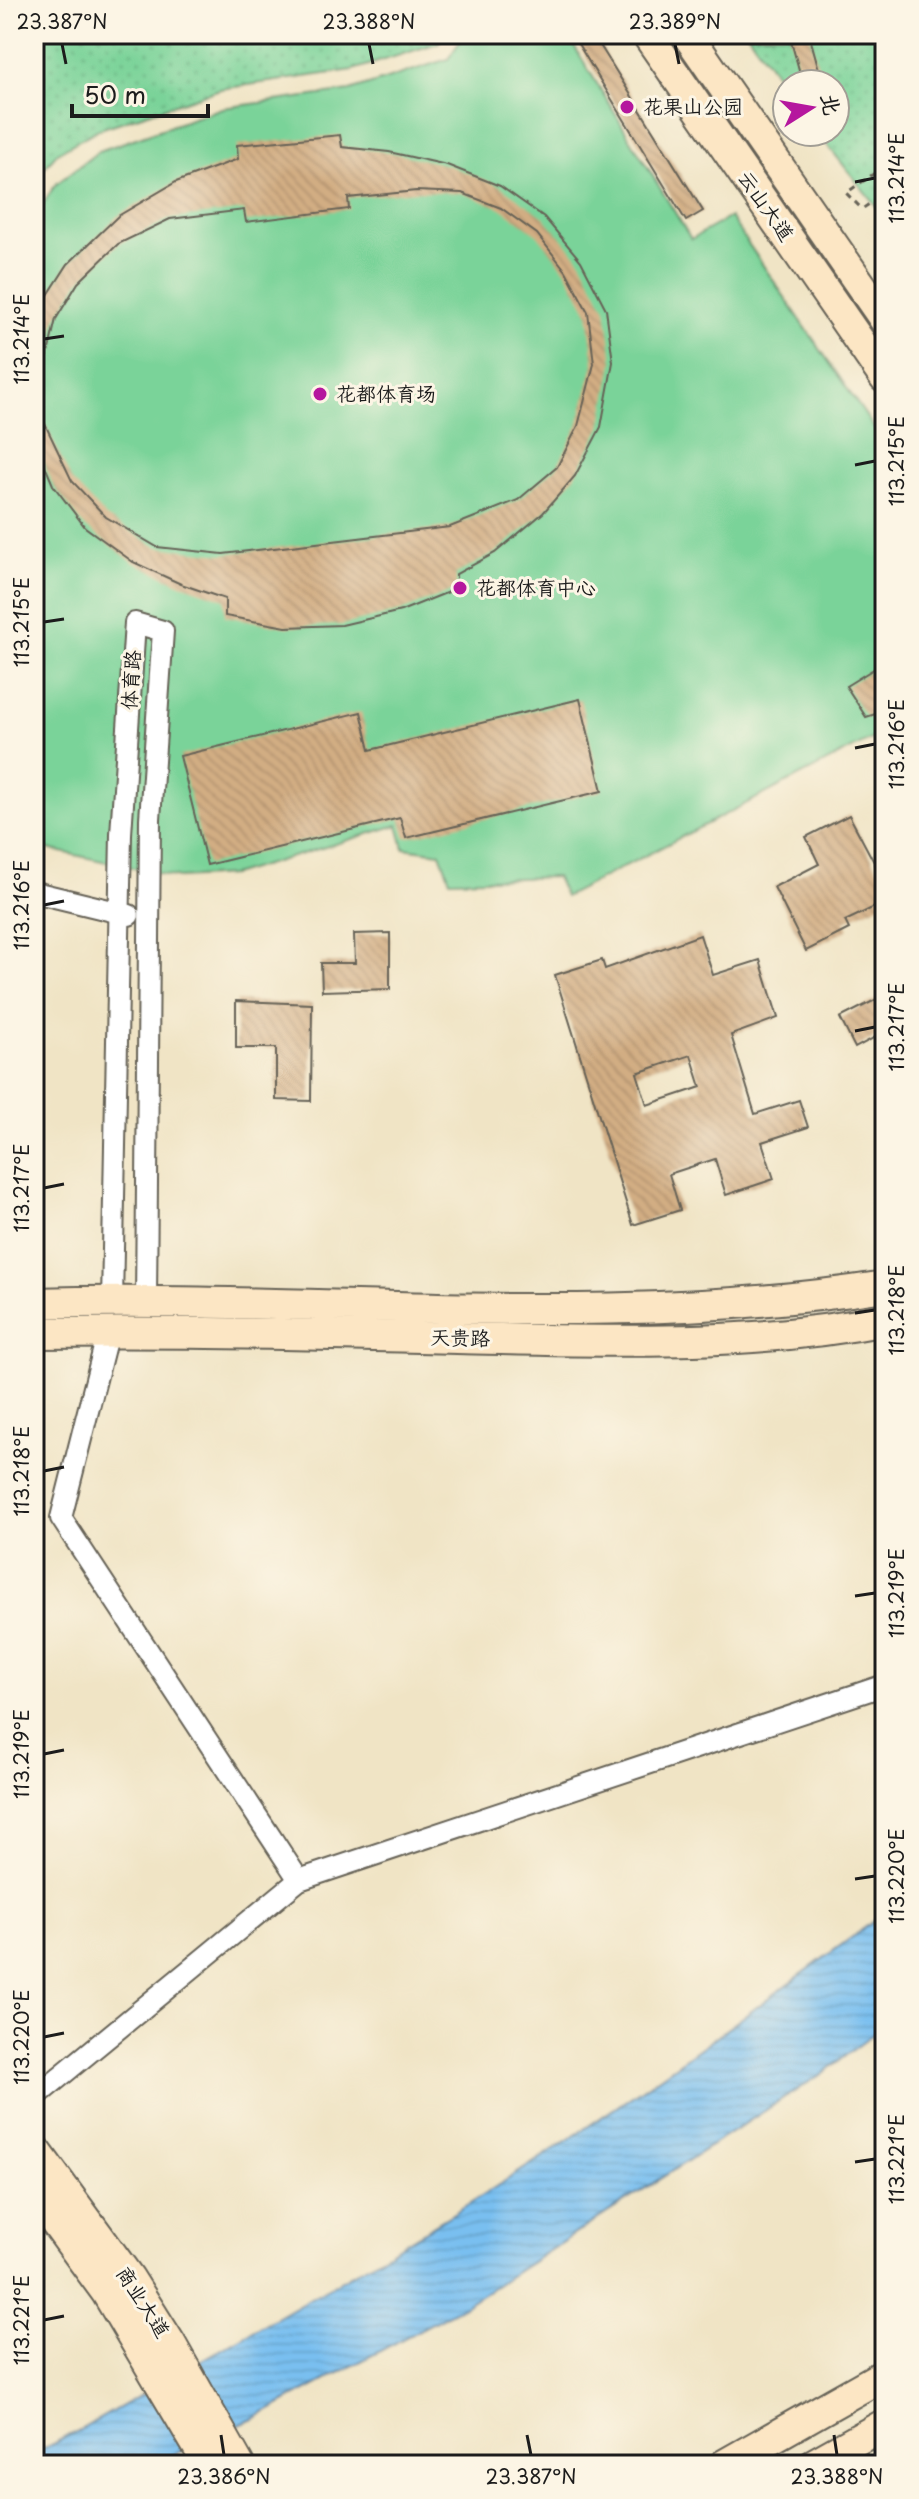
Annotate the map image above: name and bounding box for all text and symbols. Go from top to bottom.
text: 23.387°N [16,6,108,36]
text: 23.388°N [323,6,415,36]
text: 23.389°N [629,6,721,36]
scale bar [72,68,208,118]
north arrow [771,68,851,148]
text: 50 m [84,76,146,112]
text: 北 [814,90,850,118]
place label: 花果山公园 [643,91,743,121]
marker: 花果山公园 [618,98,636,116]
text: 113.214°E [881,133,911,223]
street label: 云山大道 [732,164,802,247]
text: 113.214°E [6,294,36,384]
place label: 花都体育场 [336,378,436,408]
marker: 花都体育场 [311,385,329,403]
text: 113.215°E [881,416,911,506]
place label: 花都体育中心 [476,572,596,602]
text: 113.215°E [6,577,36,667]
marker: 花都体育中心 [451,579,469,597]
street label: 体育路 [113,648,147,711]
text: 113.216°E [881,699,911,789]
text: 113.216°E [6,860,36,950]
text: 113.217°E [881,983,911,1071]
text: 113.217°E [6,1144,36,1232]
text: 113.218°E [881,1265,911,1356]
street label: 天贵路 [430,1321,491,1353]
text: 113.218°E [6,1426,36,1517]
text: 113.219°E [881,1548,911,1638]
text: 113.219°E [6,1709,36,1799]
text: 113.220°E [881,1828,911,1924]
text: 113.220°E [6,1989,36,2085]
text: 113.221°E [881,2114,911,2204]
street label: 商业大道 [109,2260,178,2343]
text: 113.221°E [6,2275,36,2365]
text: 23.386°N [177,2461,271,2491]
text: 23.387°N [485,2461,577,2491]
text: 23.388°N [791,2461,883,2491]

